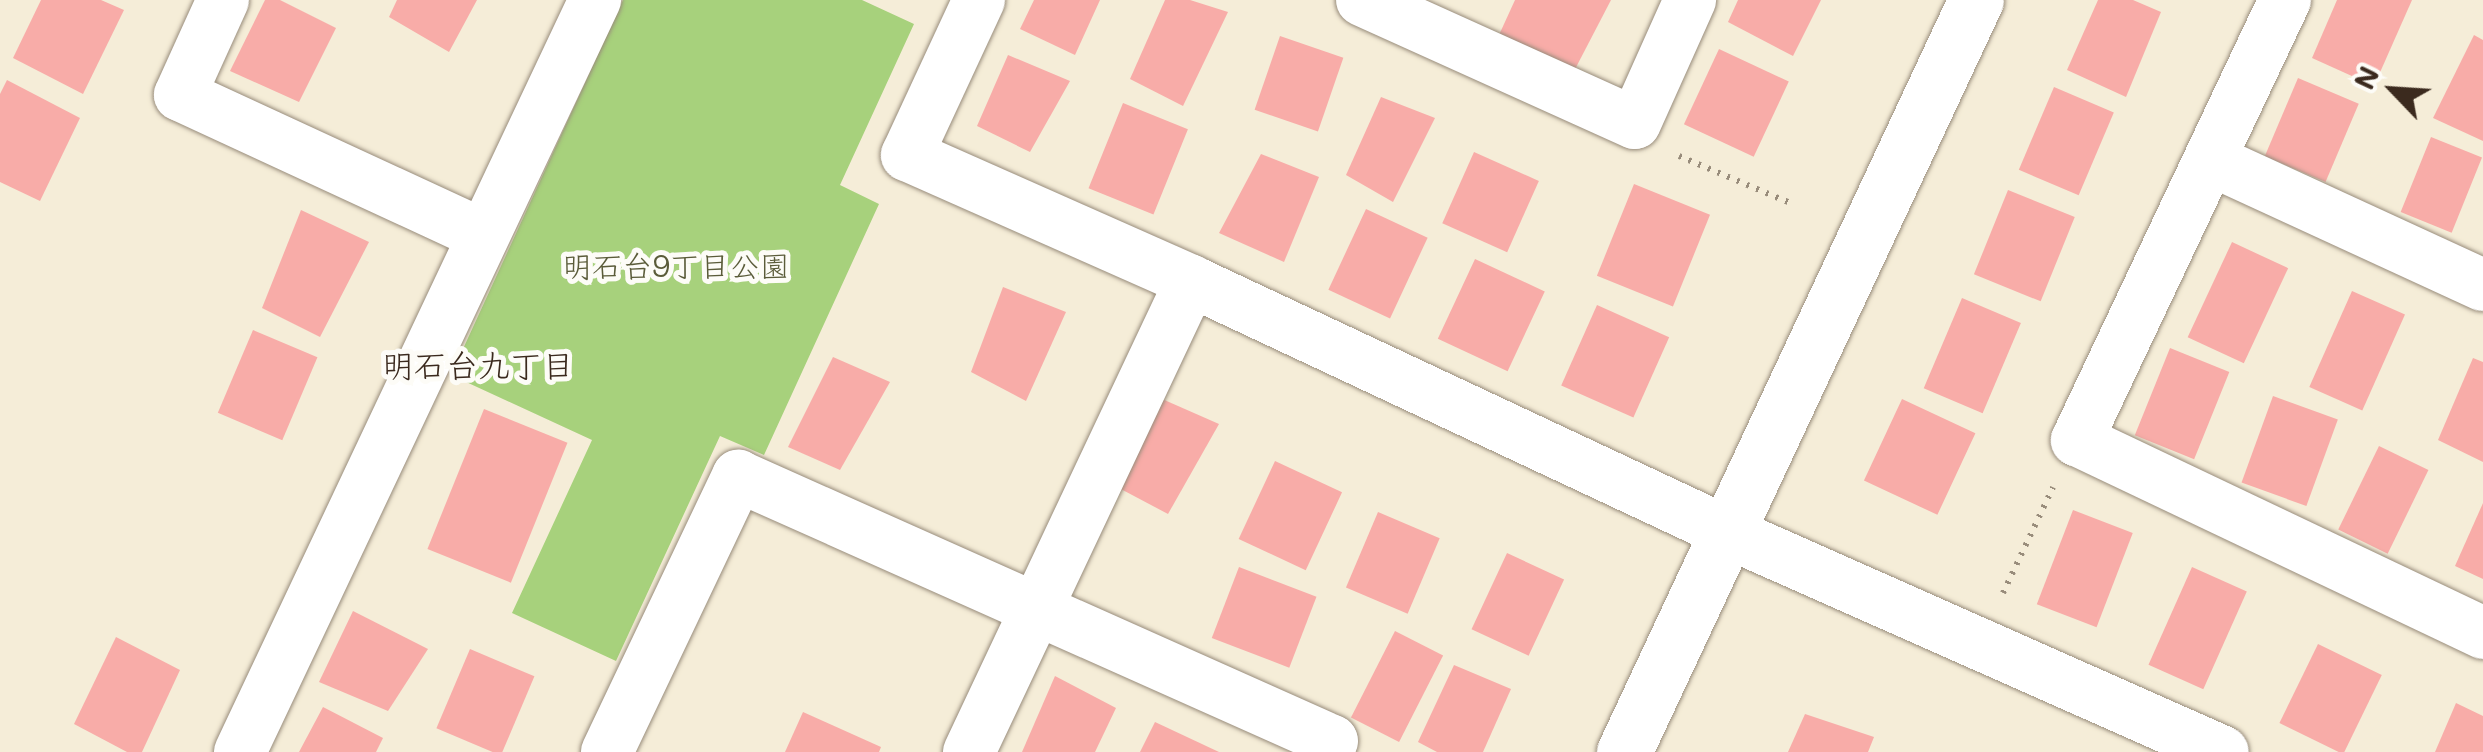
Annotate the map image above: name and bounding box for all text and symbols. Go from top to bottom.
north arrow [2343,40,2443,140]
text: N [2345,60,2387,95]
park label: 明石台9丁目公園 [562,247,790,283]
district label: 明石台九丁目 [382,345,574,383]

